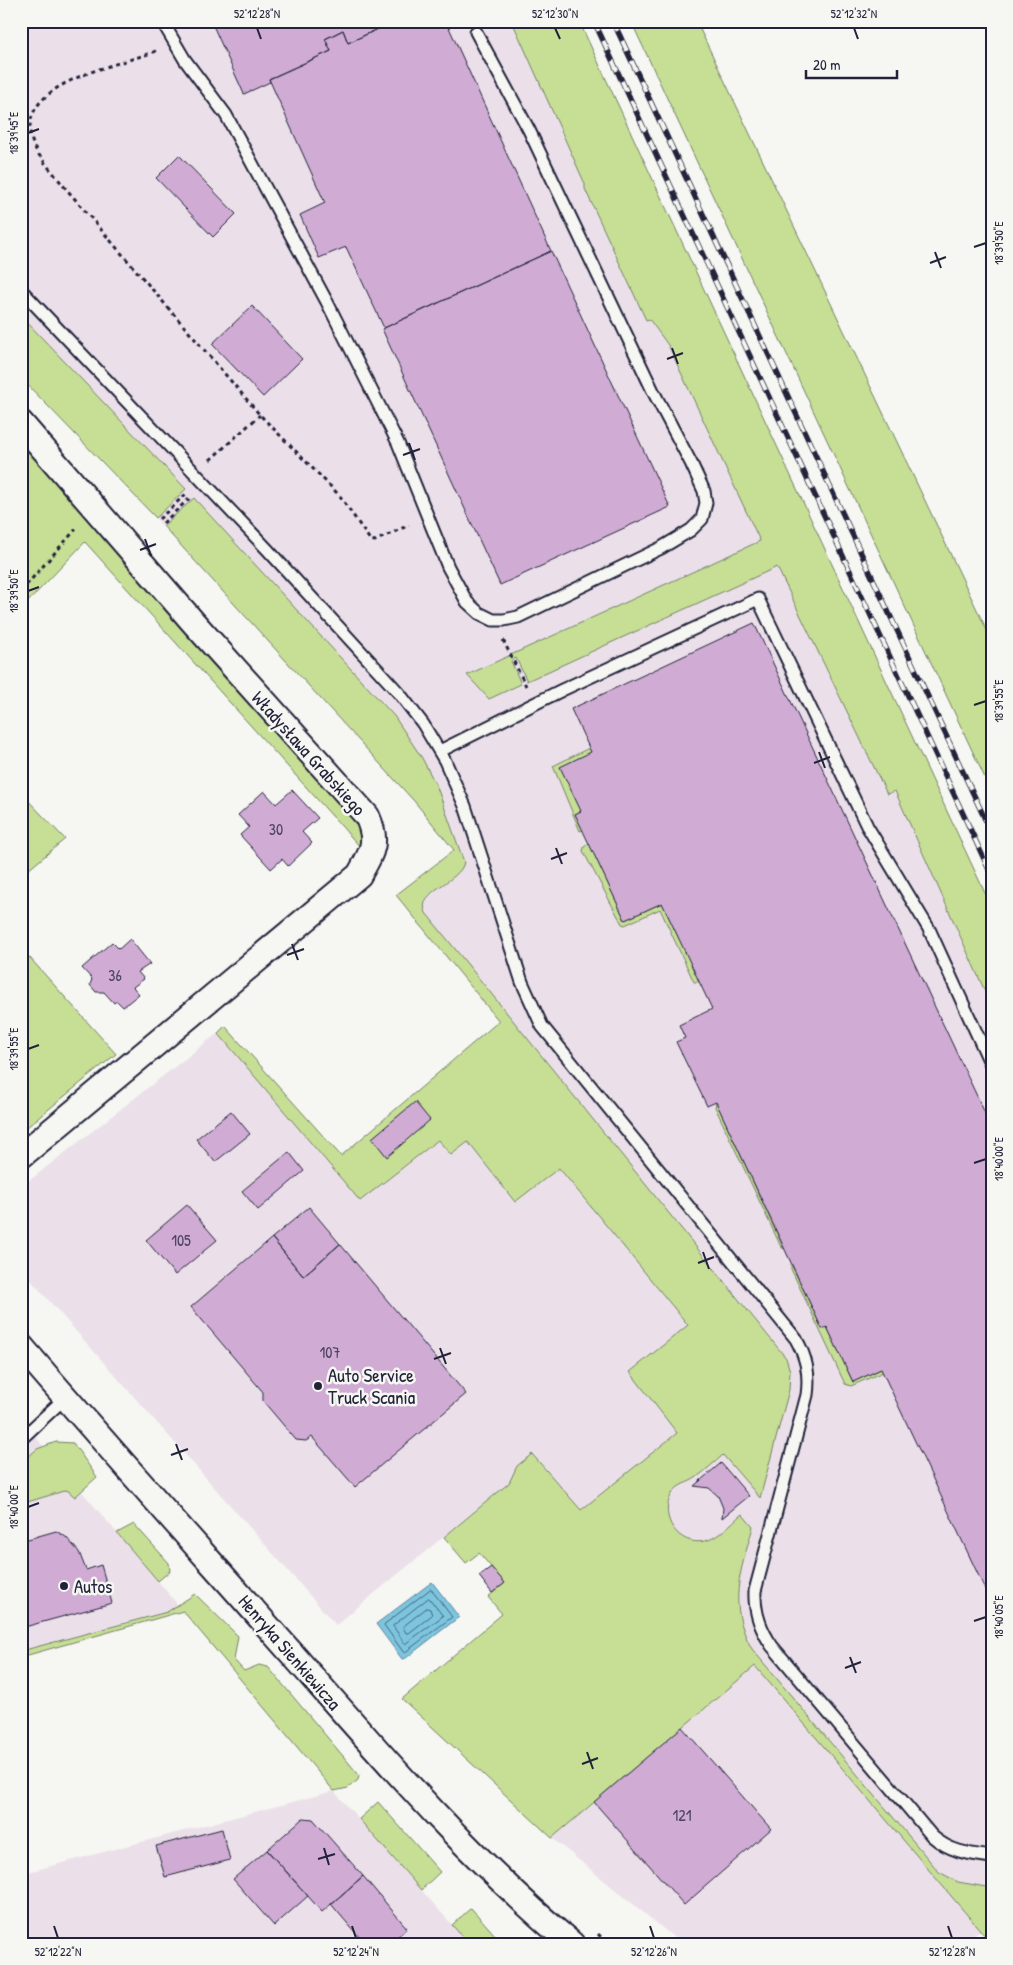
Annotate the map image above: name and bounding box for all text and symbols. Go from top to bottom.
text: 52°12'28"N [234,5,280,22]
text: 52°12'30"N [532,5,578,22]
text: 52°12'32"N [831,5,877,22]
scale bar [806,48,897,80]
text: 20 m [813,54,840,75]
text: 18°39'45"E [5,111,22,154]
text: 18°39'50"E [990,221,1007,265]
text: 18°39'50"E [5,569,22,613]
text: 18°39'55"E [990,679,1007,723]
street label: Władysława Grabskiego [246,685,372,821]
house number: 30 [269,818,283,840]
house number: 36 [108,964,122,986]
text: 18°39'55"E [5,1027,22,1071]
text: 18°40'00"E [990,1136,1007,1181]
house number: 105 [171,1229,191,1251]
house number: 107 [320,1341,341,1363]
place label: Auto Service Truck Scania [328,1362,416,1410]
marker: Auto Service Truck Scania [312,1380,324,1392]
text: 18°40'00"E [5,1484,22,1529]
place label: Autos [74,1573,112,1599]
marker: Autos [58,1580,70,1592]
street label: Henryka Sienkiewicza [233,1589,348,1716]
text: 18°40'05"E [990,1595,1007,1639]
house number: 121 [672,1804,692,1826]
text: 52°12'22"N [35,1943,81,1960]
text: 52°12'24"N [333,1943,379,1960]
text: 52°12'26"N [631,1943,677,1960]
text: 52°12'28"N [929,1943,975,1960]

